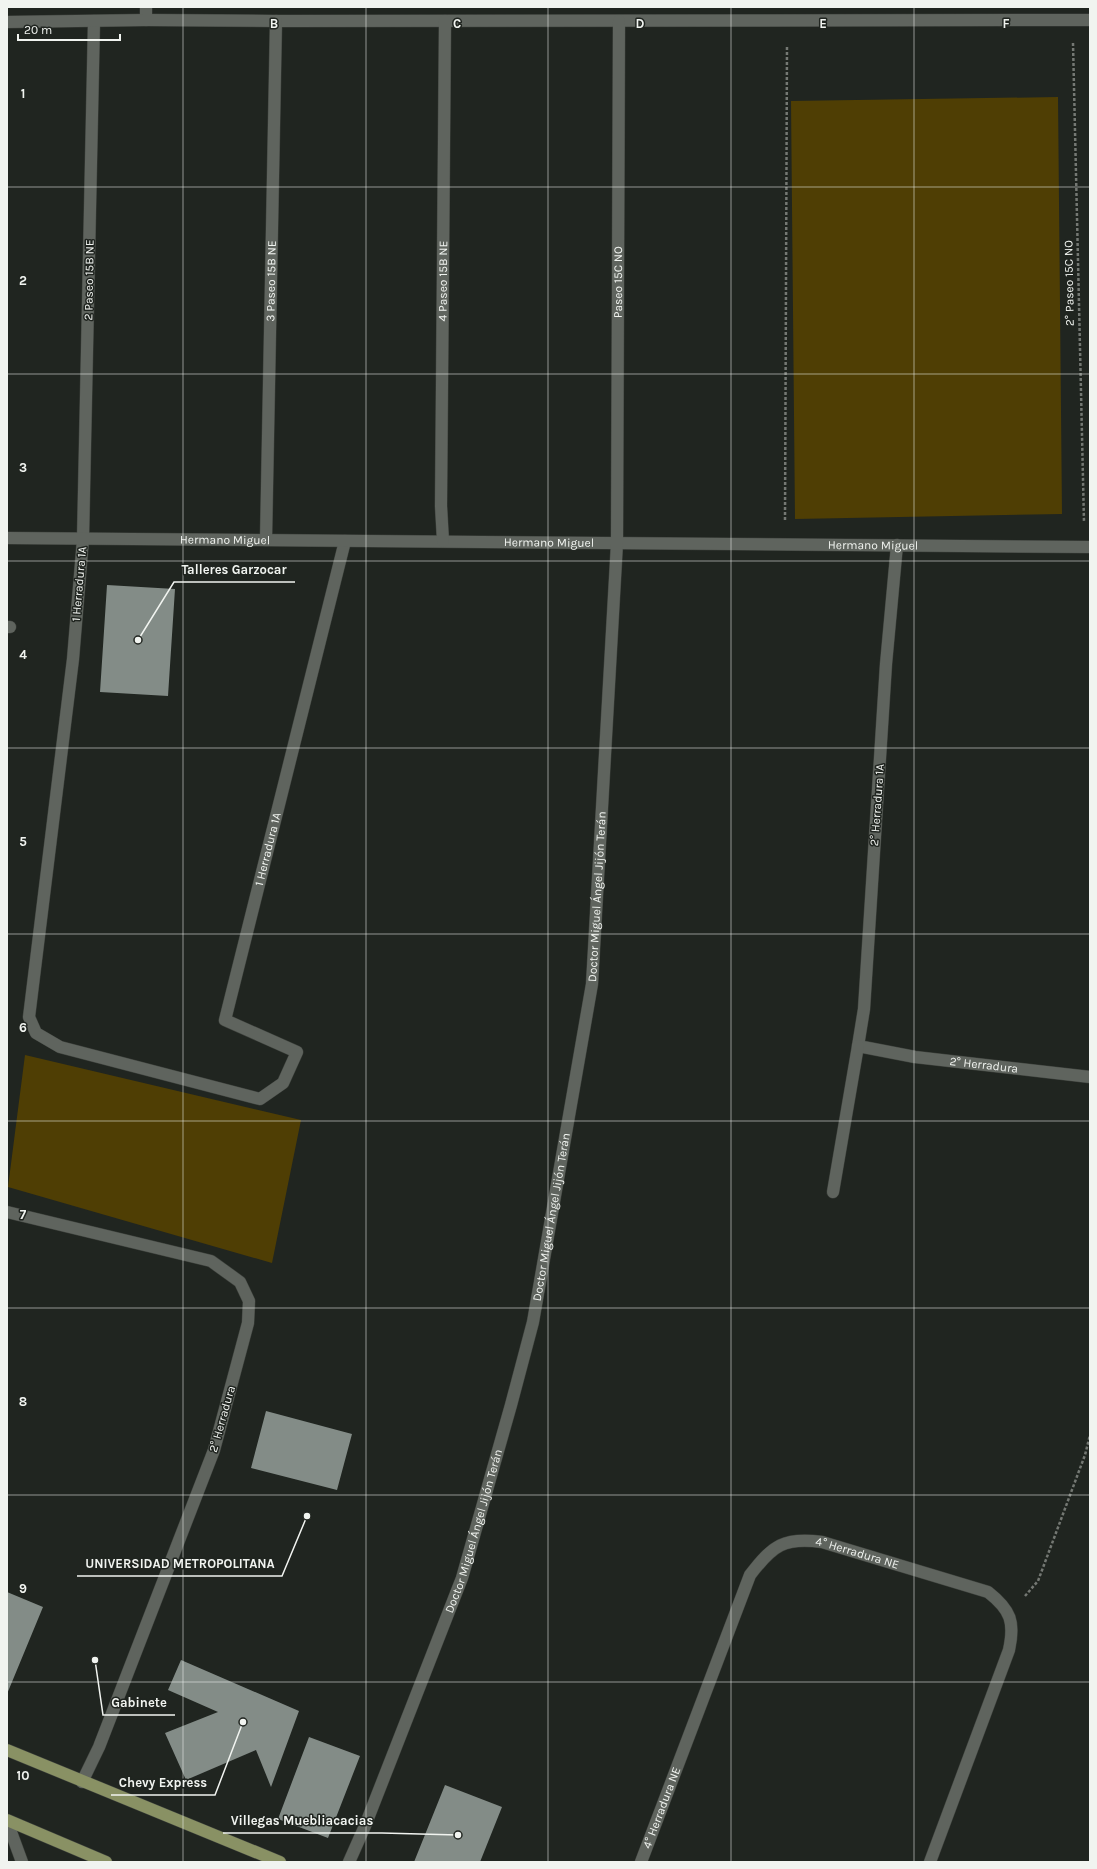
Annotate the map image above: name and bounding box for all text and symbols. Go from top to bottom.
scale bar [18,16,120,42]
text: B [270,16,278,31]
text: C [453,16,461,31]
text: D [636,16,645,31]
text: E [819,16,827,31]
text: F [1002,16,1010,31]
text: 20 m [24,23,52,37]
text: 1 [21,86,25,101]
street label: 2 Paseo 15B NE [81,239,97,321]
street label: 3 Paseo 15B NE [263,240,279,322]
street label: 2° Paseo 15C NO [1061,240,1077,326]
street label: 4 Paseo 15B NE [436,241,450,322]
street label: Paseo 15C NO [611,246,625,318]
text: 2 [19,273,27,288]
text: 3 [19,460,27,475]
street label: Hermano Miguel [180,532,270,547]
street label: Hermano Miguel [504,535,594,550]
street label: Hermano Miguel [828,538,918,553]
street label: 1 Herradura 1A [69,546,89,622]
callout: Talleres Garzocar [174,557,295,582]
text: Talleres Garzocar [181,562,287,577]
text: 4 [19,647,27,662]
street label: 2° Herradura 1A [867,763,887,847]
street label: 1 Herradura 1A [252,811,284,888]
street label: Doctor Miguel Ángel Jijón Terán [585,811,609,982]
text: 5 [19,834,27,849]
text: 6 [19,1020,27,1035]
street label: 2° Herradura [949,1054,1019,1076]
street label: Doctor Miguel Ángel Jijón Terán [530,1132,573,1302]
text: 7 [20,1207,27,1222]
street label: 2° Herradura [206,1384,238,1454]
text: 8 [19,1394,27,1409]
street label: Doctor Miguel Ángel Jijón Terán [442,1447,505,1615]
street label: 4° Herradura NE [815,1534,901,1572]
callout: UNIVERSIDAD METROPOLITANA [77,1551,282,1576]
text: UNIVERSIDAD METROPOLITANA [85,1556,275,1571]
text: 9 [19,1581,27,1596]
callout: Gabinete [103,1690,175,1715]
text: Gabinete [111,1695,167,1710]
street label: 4° Herradura NE [640,1765,683,1851]
text: 10 [17,1768,29,1783]
callout: Chevy Express [111,1770,215,1795]
text: Chevy Express [119,1775,207,1790]
callout: Villegas Muebliacacias [223,1808,382,1833]
text: Villegas Muebliacacias [231,1813,373,1828]

